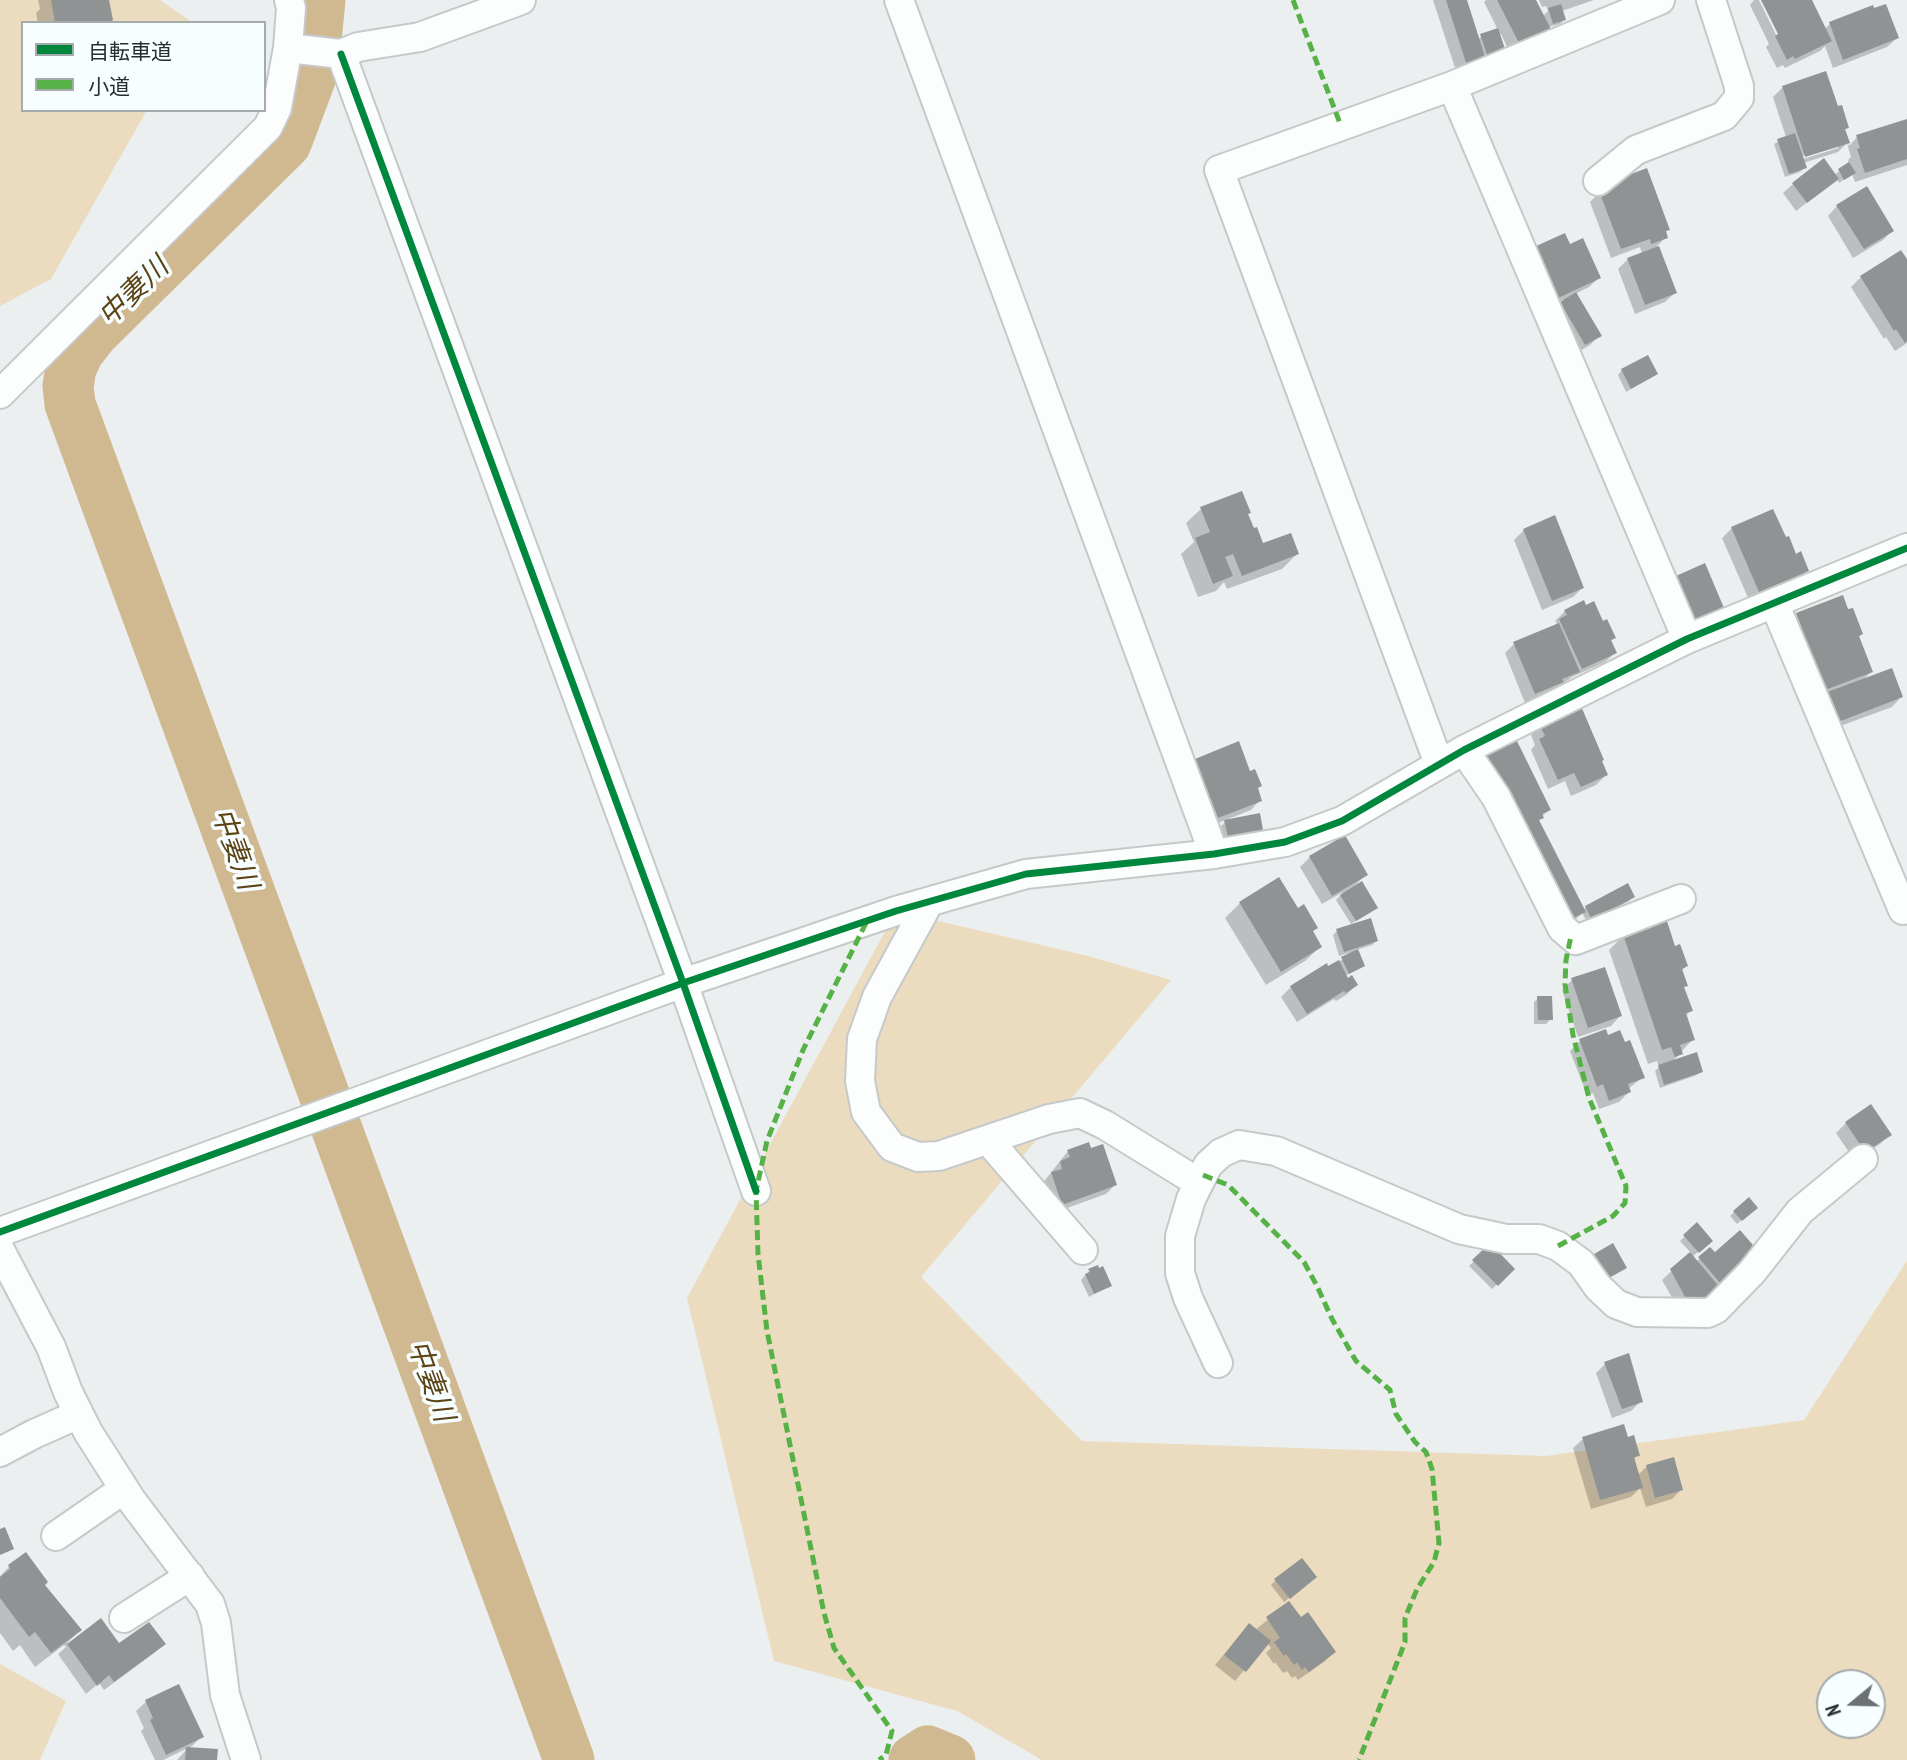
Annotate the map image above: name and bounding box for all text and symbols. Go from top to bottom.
legend [21,21,266,112]
text: 自転車道 [88,38,172,65]
text: 小道 [88,73,130,100]
water label: 中妻川 [92,251,176,333]
water label: 中妻川 [204,804,264,894]
water label: 中妻川 [400,1336,460,1426]
north arrow [1816,1669,1886,1739]
text: N [1820,1701,1846,1719]

